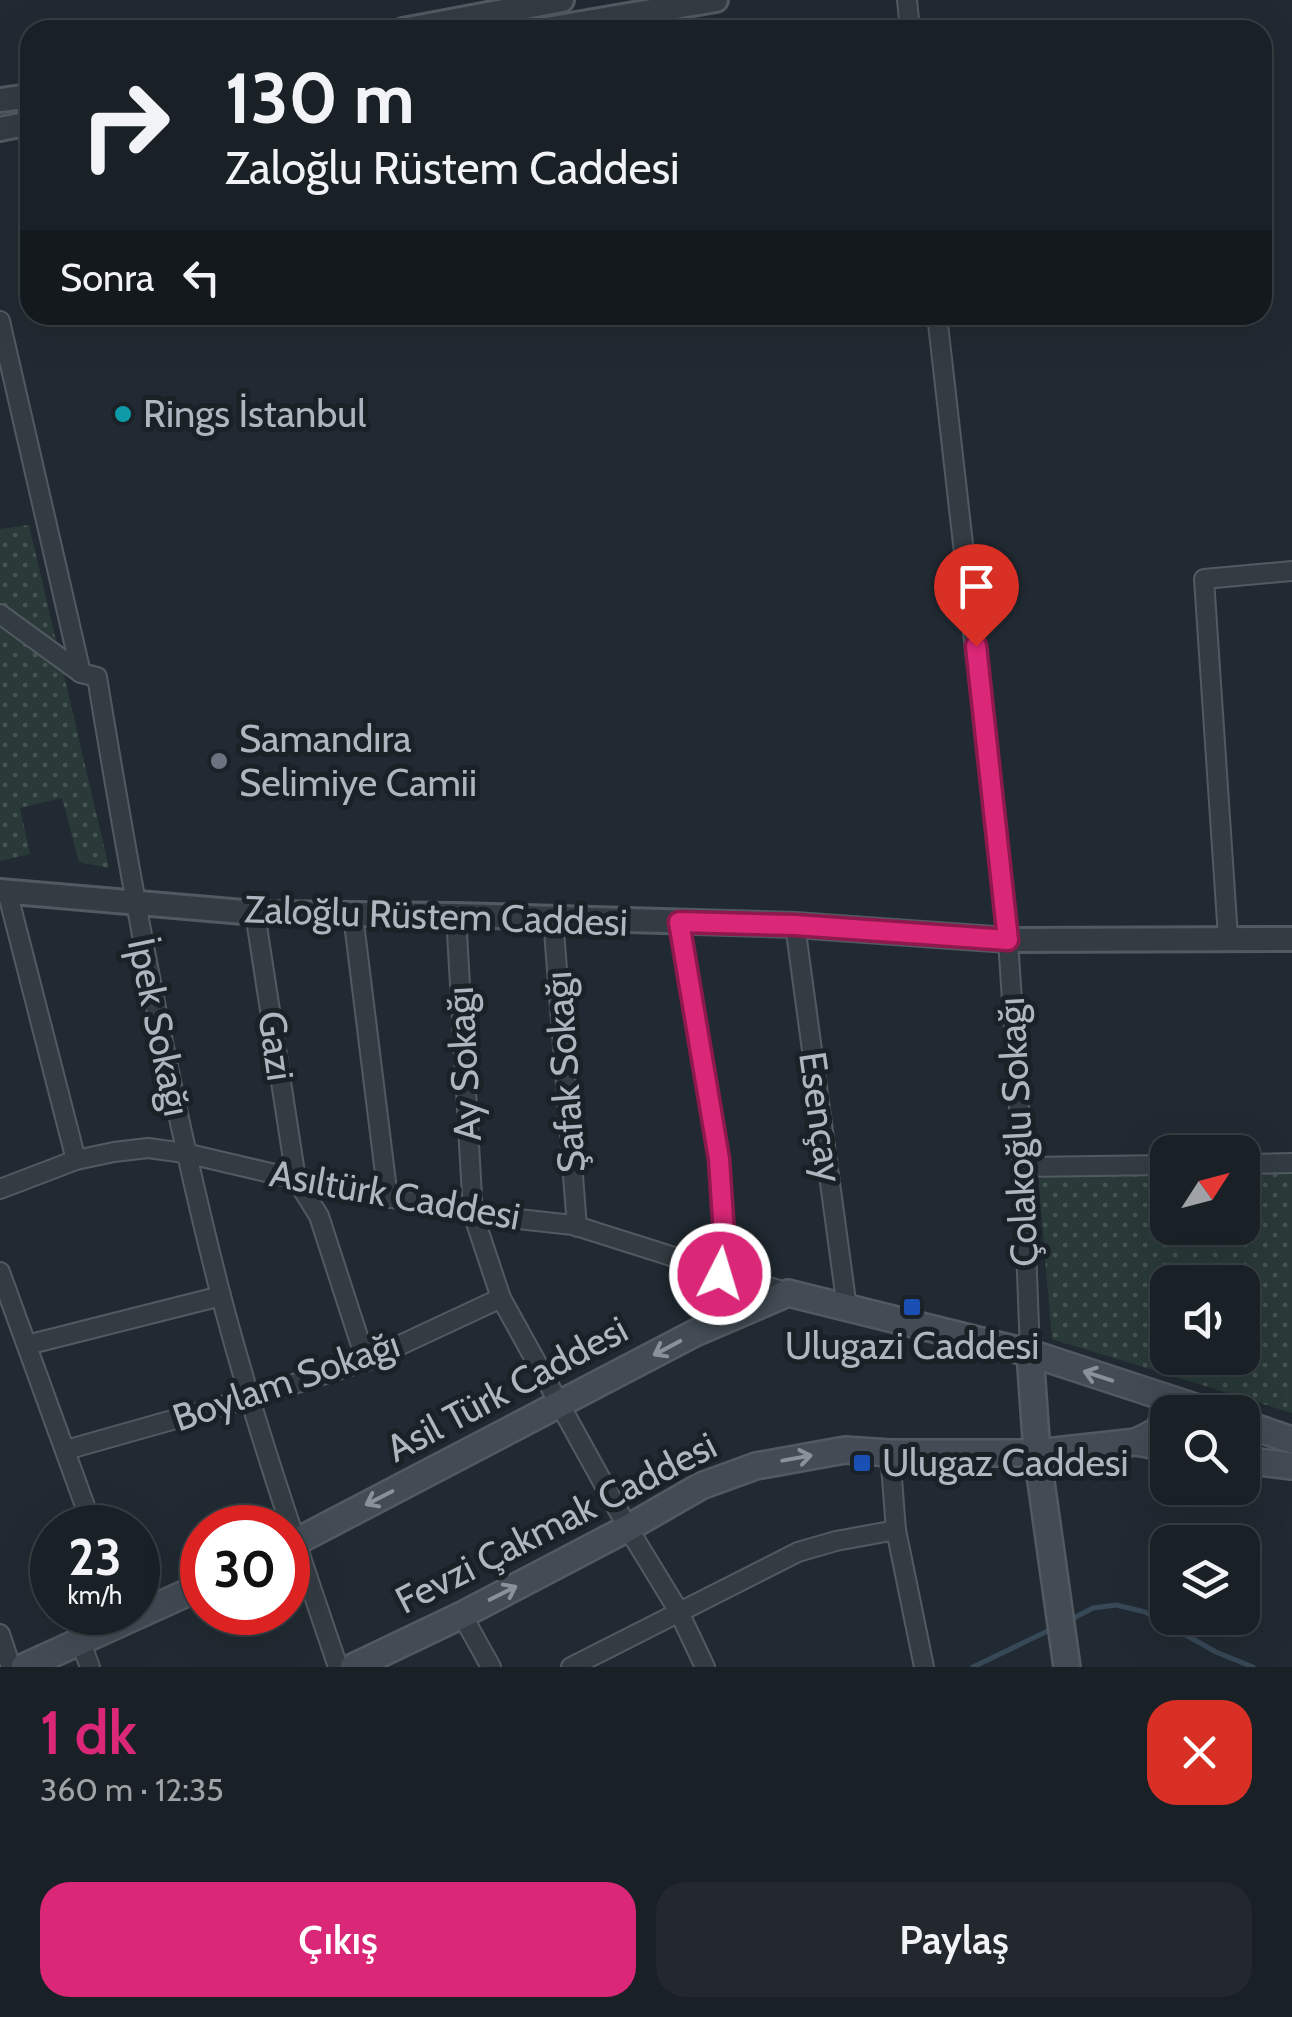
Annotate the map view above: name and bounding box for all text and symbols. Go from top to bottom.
text: 130 m [225,55,415,141]
icon: right [60,60,190,190]
text: Zaloğlu Rüstem Caddesi [225,141,680,195]
icon: left [174,250,229,305]
text: Sonra [60,254,154,301]
place label: Rings İstanbul [143,390,366,437]
marker: Rings İstanbul [112,403,134,425]
pin [934,544,1019,647]
icon: arrive [949,559,1004,614]
place label: Samandıra Selimiye Camii [239,715,477,806]
marker: Samandıra Selimiye Camii [208,750,230,772]
street label: Zaloğlu Rüstem Caddesi [243,885,629,946]
street label: İpek Sokağı [118,933,201,1120]
street label: Şafak Sokağı [534,970,595,1174]
street label: Ay Sokağı [436,985,491,1143]
street label: Çolakoğlu Sokağı [987,996,1048,1268]
street label: Gazi [248,1008,305,1084]
street label: Esençay [789,1049,854,1185]
north arrow [1150,1135,1260,1245]
map controls [1150,1135,1260,1635]
street label: Asıltürk Caddesi [266,1149,524,1240]
position arrow [668,1222,772,1326]
button: sound [1150,1265,1260,1375]
marker: Ulugazi Caddesi [901,1296,923,1318]
street label: Asil Türk Caddesi [378,1305,635,1472]
street label: Boylam Sokağı [166,1320,405,1441]
place label: Ulugazi Caddesi [785,1322,1039,1369]
one-way arrow [653,1339,683,1358]
one-way arrow [1083,1366,1115,1384]
button: search [1150,1395,1260,1505]
street label: Fevzi Çakmak Caddesi [388,1421,724,1624]
place label: Ulugaz Caddesi [882,1439,1129,1486]
one-way arrow [780,1448,812,1467]
marker: Ulugaz Caddesi [851,1452,873,1474]
one-way arrow [365,1489,394,1509]
speed limit sign: 30 [180,1505,310,1635]
button: layers [1150,1525,1260,1635]
text: 23 [68,1527,122,1588]
text: km/h [68,1580,122,1610]
one-way arrow [488,1583,518,1602]
text: 1 dk [40,1696,137,1769]
button: close [1147,1700,1252,1805]
text: 360 m · 12:35 [40,1770,224,1809]
button: Çıkış [40,1882,636,1997]
button: Paylaş [656,1882,1252,1997]

